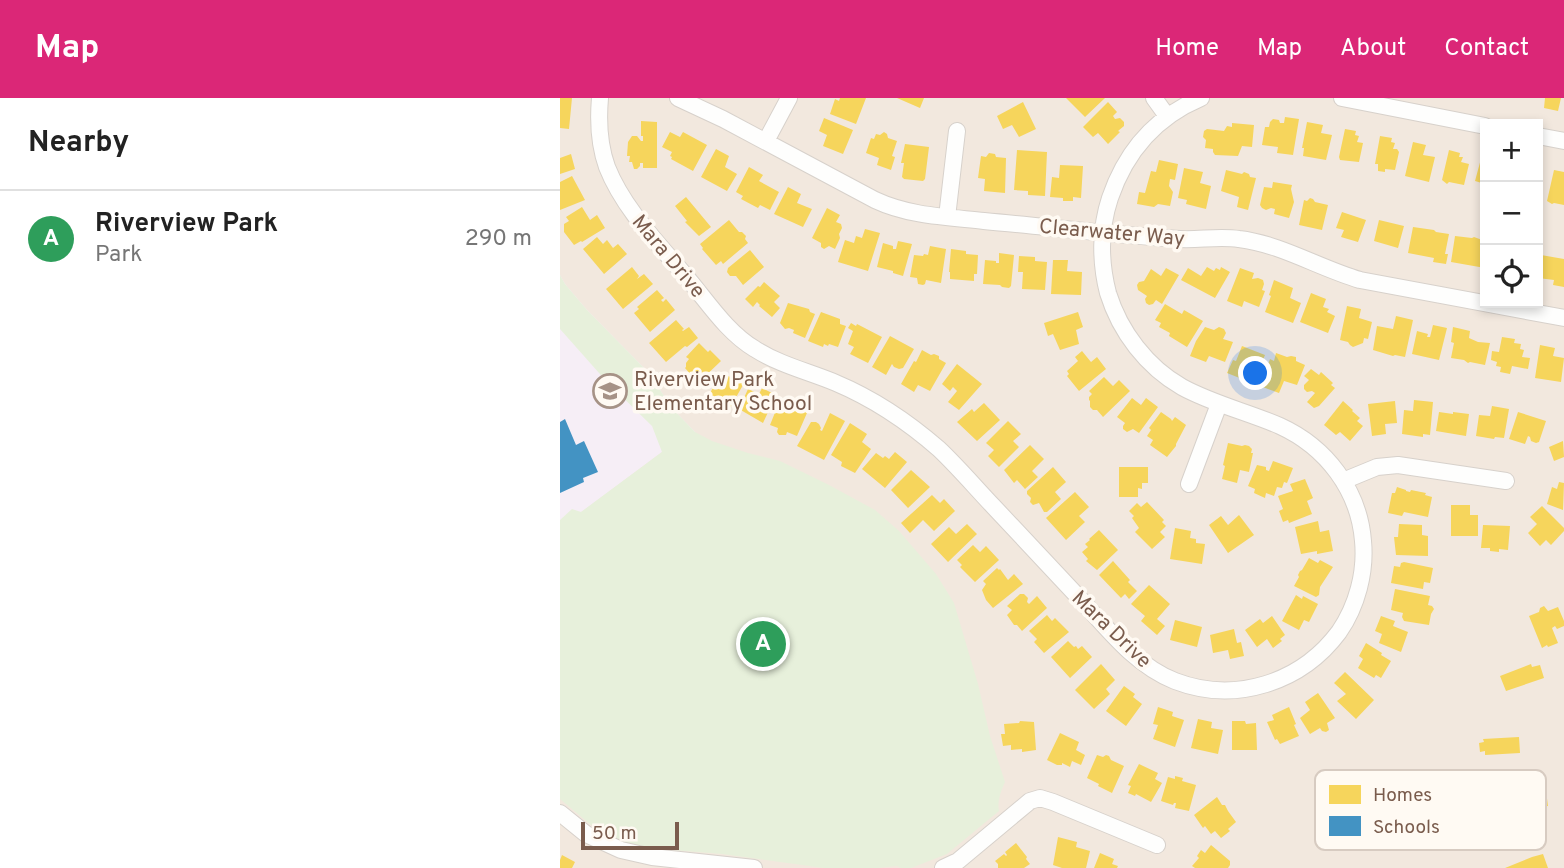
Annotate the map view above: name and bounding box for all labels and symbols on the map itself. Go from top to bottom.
street label: Mara Drive [625,210,711,304]
street label: Clearwater Way [1038,214,1186,253]
your location [1238,356,1272,390]
place label: Riverview Park Elementary School [634,367,812,418]
school or university icon: Riverview Park Elementary School [591,372,629,410]
street label: Mara Drive [1065,585,1157,675]
pin: A [740,618,786,670]
legend [1315,770,1546,850]
text: Homes [1373,784,1432,808]
text: Schools [1373,816,1440,840]
scale bar [581,819,679,851]

